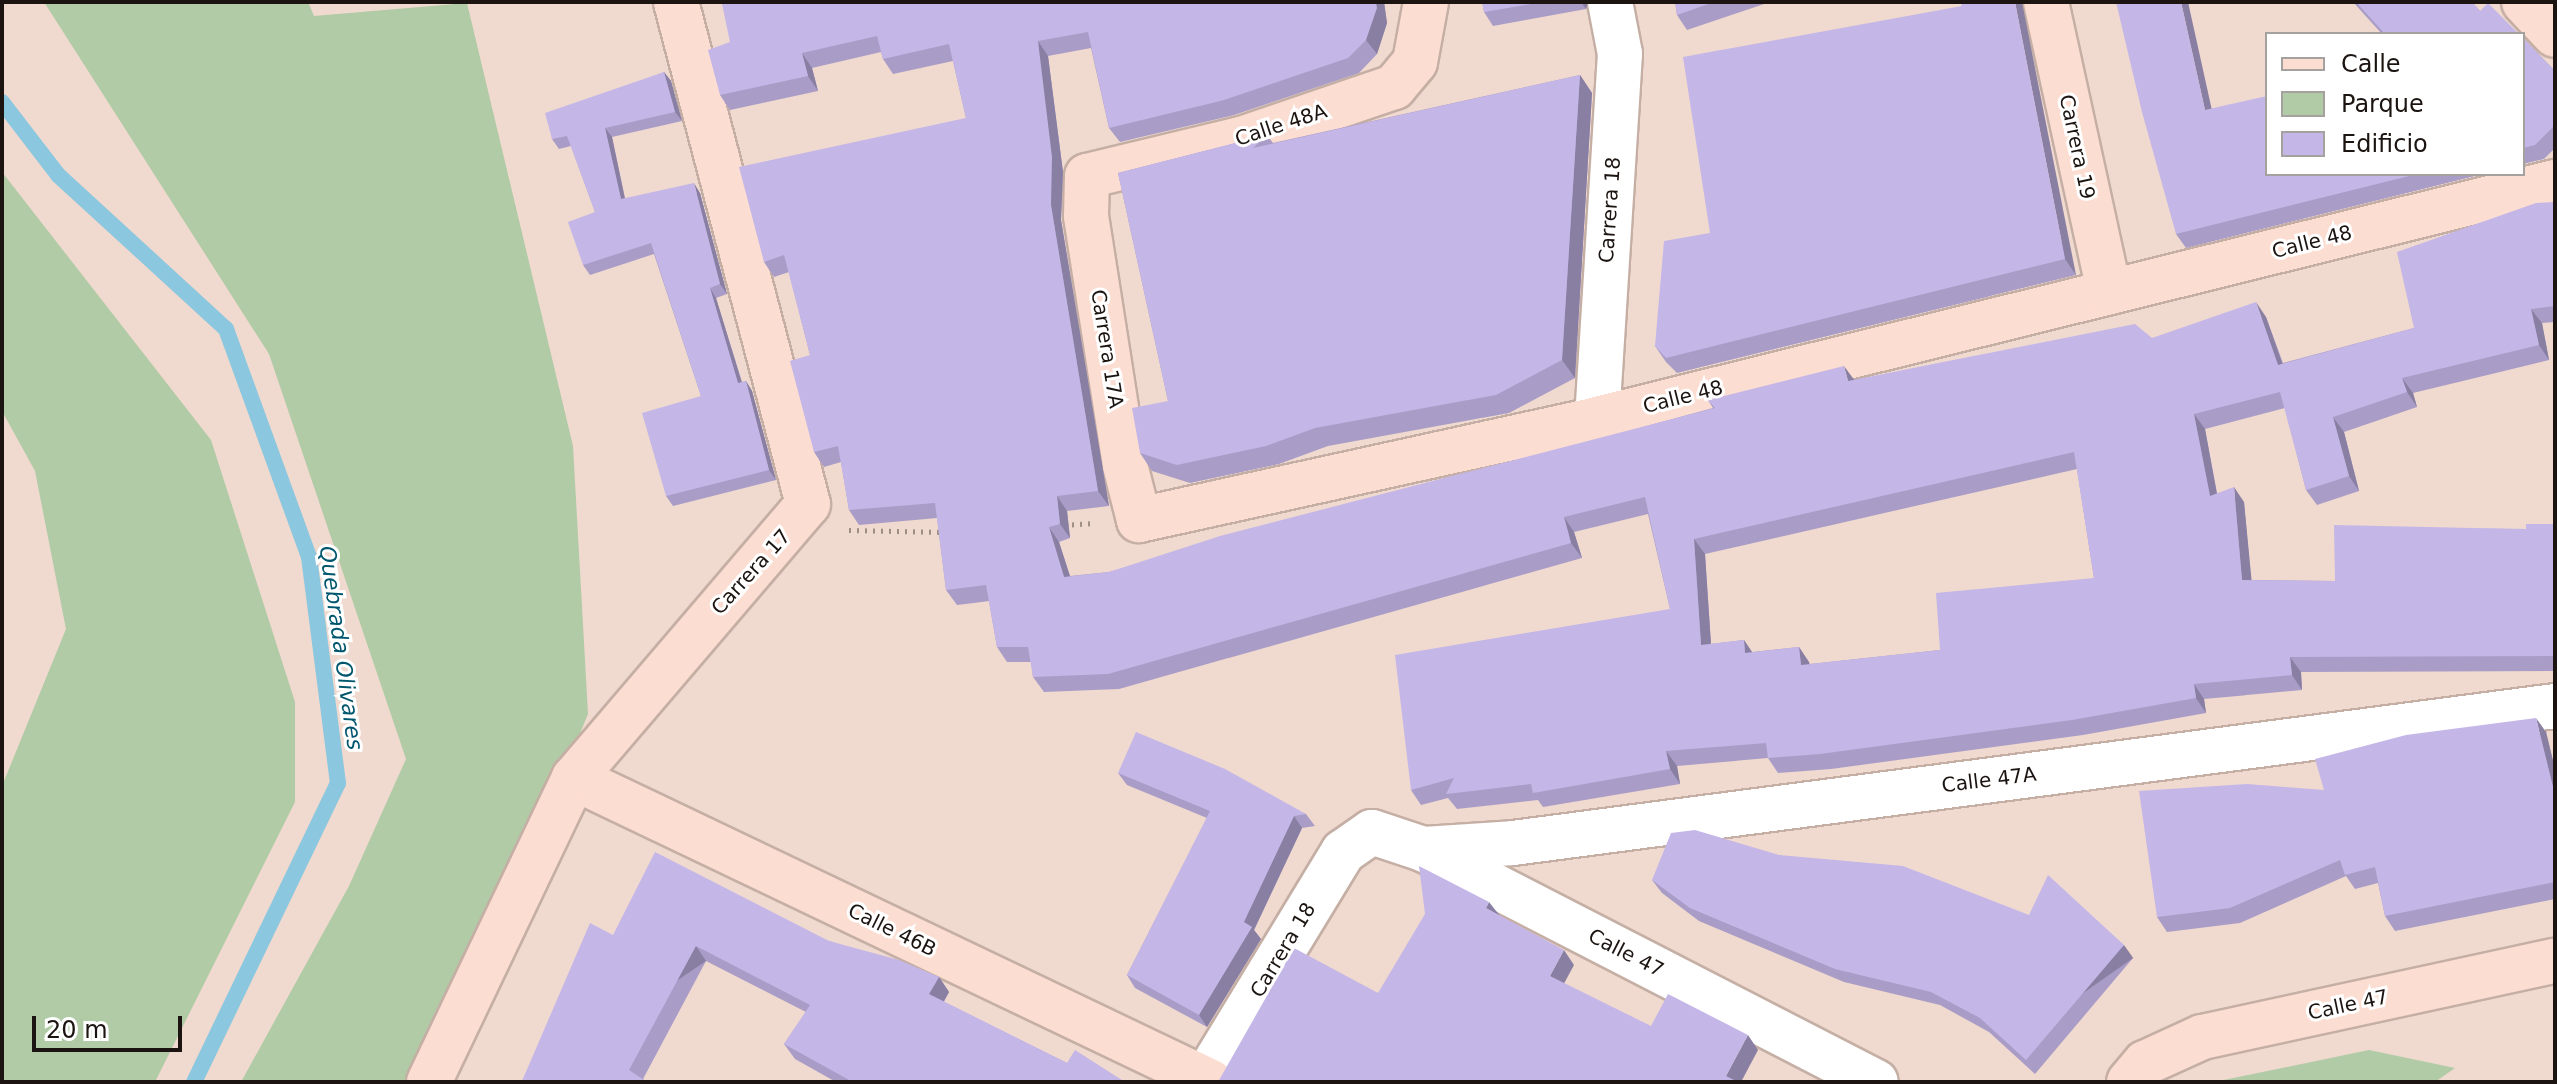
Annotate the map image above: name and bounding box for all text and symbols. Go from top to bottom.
legend [2265,32,2525,176]
text: Calle [2341,50,2401,78]
text: Parque [2341,90,2424,118]
street label: Carrera 19 [2054,92,2100,202]
street label: Calle 48A [1232,99,1330,151]
text: Edificio [2341,130,2428,158]
street label: Carrera 18 [1594,156,1626,264]
street label: Calle 48 [2270,221,2354,263]
street label: Carrera 17A [1086,288,1128,410]
street label: Calle 48 [1641,376,1725,418]
street label: Carrera 17 [706,524,796,620]
water label: Quebrada Olivares [314,544,368,752]
street label: Calle 47A [1940,762,2038,798]
street label: Calle 46B [844,898,940,962]
street label: Carrera 18 [1245,898,1321,1002]
street label: Calle 47 [1584,924,1668,982]
street label: Calle 47 [2306,985,2390,1025]
scale bar [36,1000,186,1050]
text: 20 m [46,1016,108,1044]

